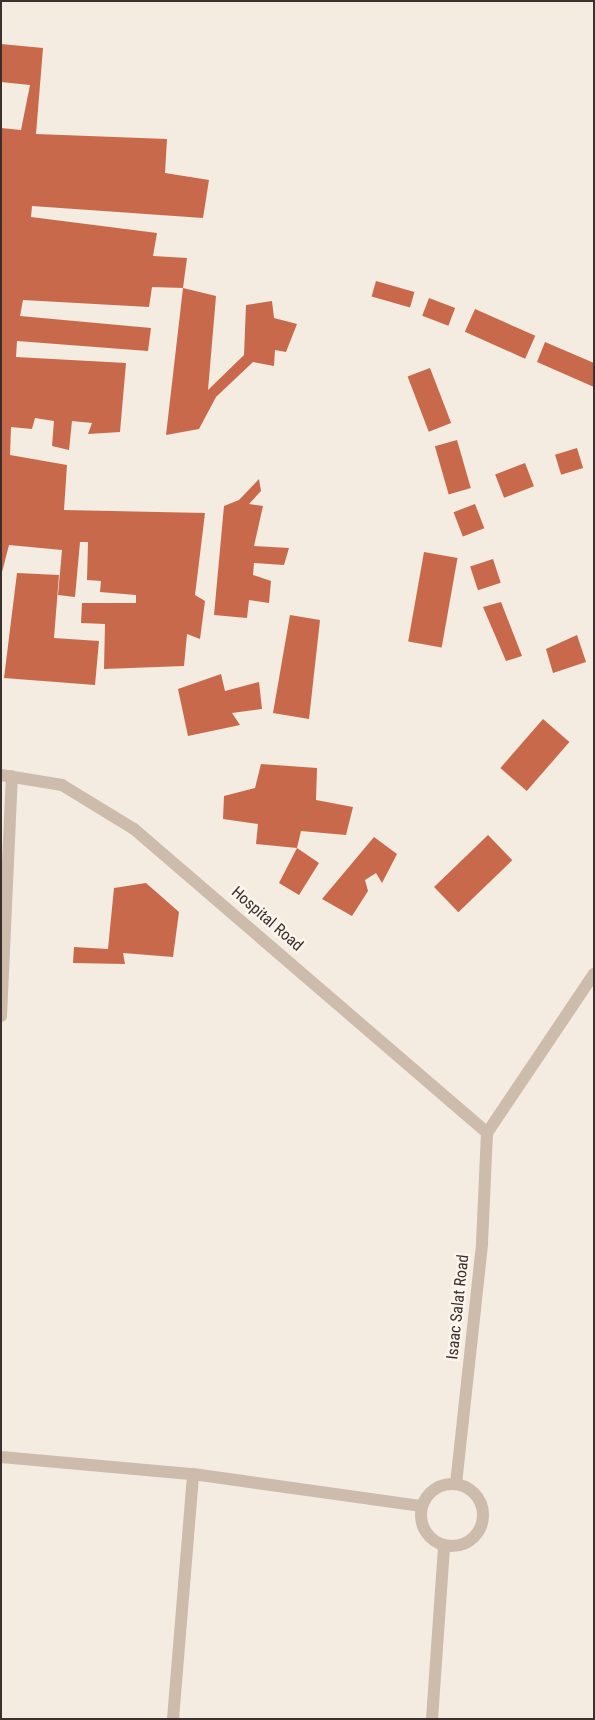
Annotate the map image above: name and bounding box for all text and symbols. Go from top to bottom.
street label: Hospital Road [227,883,307,955]
street label: Isaac Salat Road [443,1254,473,1360]

